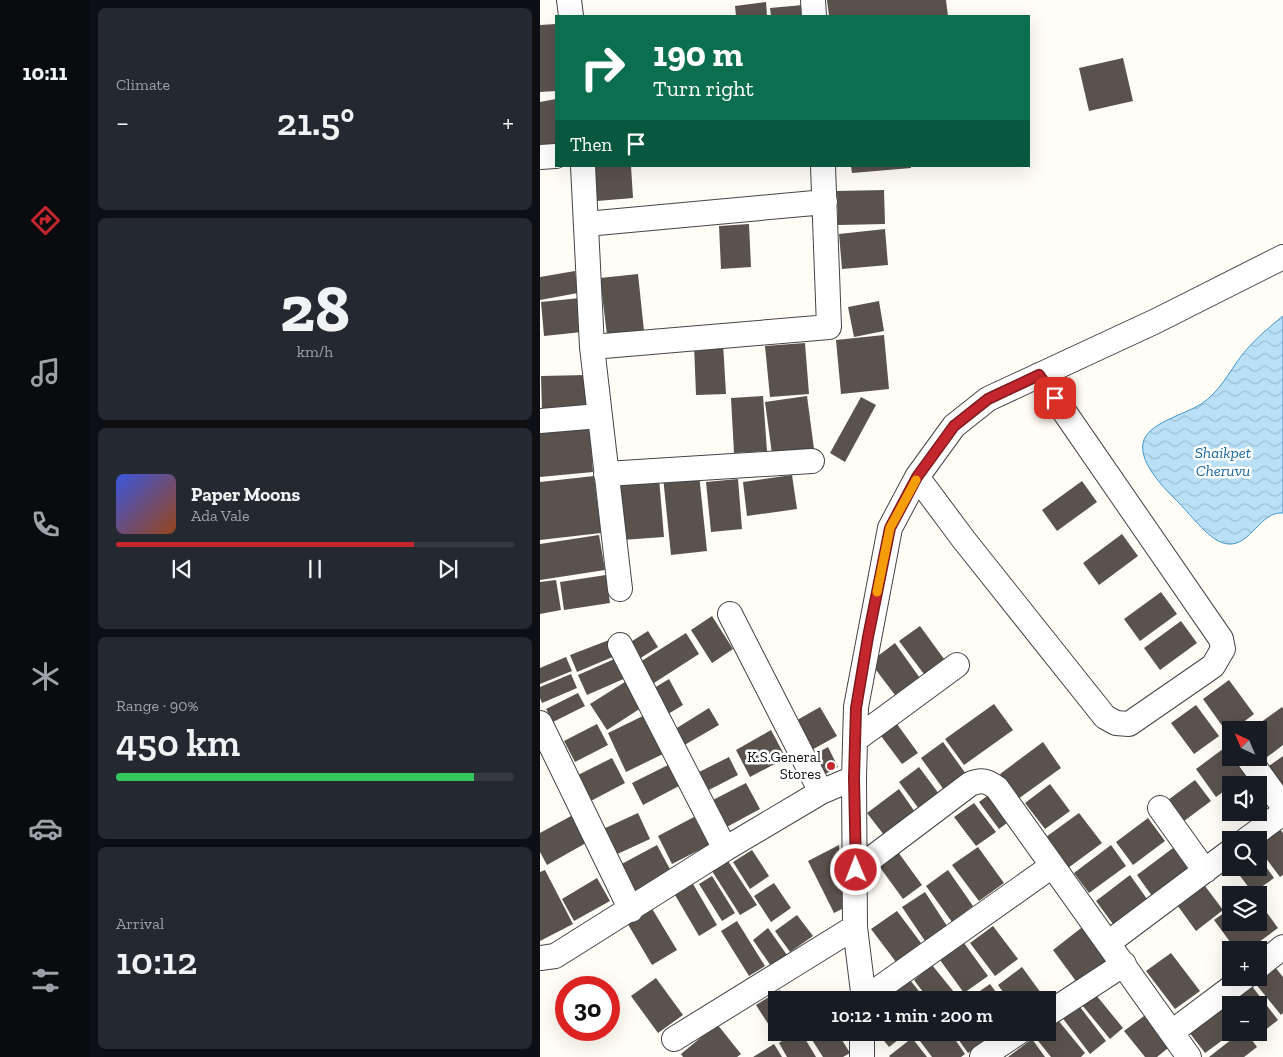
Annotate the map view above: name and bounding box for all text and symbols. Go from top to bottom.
text: 190 m [653,33,743,75]
icon: right [570,35,635,100]
text: 10:11 [23,59,67,86]
text: Climate [116,75,170,94]
text: Turn right [653,75,754,102]
text: 21.5° [277,99,354,145]
text: − [116,106,129,139]
text: + [502,106,514,139]
icon: arrive [622,130,650,158]
text: Then [570,133,612,156]
icon: directions [28,203,63,238]
text: 28 [280,270,350,348]
text: km/h [297,342,333,361]
icon: music [28,355,63,390]
pin [1034,377,1076,419]
icon: arrive [1041,384,1069,412]
water label: Shaikpet Cheruvu [1195,443,1252,480]
text: Paper Moons [191,483,300,506]
text: Ada Vale [191,506,250,525]
icon: phone [28,507,63,542]
icon: previous [168,555,196,583]
icon: pause [301,555,329,583]
icon: next [434,555,462,583]
icon: climate [28,659,63,694]
text: Range · 90% [116,696,199,715]
text: 450 km [116,720,240,766]
north arrow [1222,721,1268,766]
map controls [1222,721,1267,1041]
place label: K.S.General Stores [747,748,821,783]
marker: K.S.General Stores [825,760,837,772]
button: sound [1222,776,1267,821]
icon: car [28,811,63,846]
button: search [1222,831,1267,876]
position arrow [829,843,881,895]
button: layers [1222,886,1267,931]
text: Arrival [116,914,164,933]
text: 10:12 [116,938,197,984]
button: + [1222,941,1267,986]
icon: filters [28,963,63,998]
speed limit sign: 30 [555,976,620,1041]
button: − [1222,996,1267,1041]
text: 10:12 · 1 min · 200 m [831,1004,993,1027]

